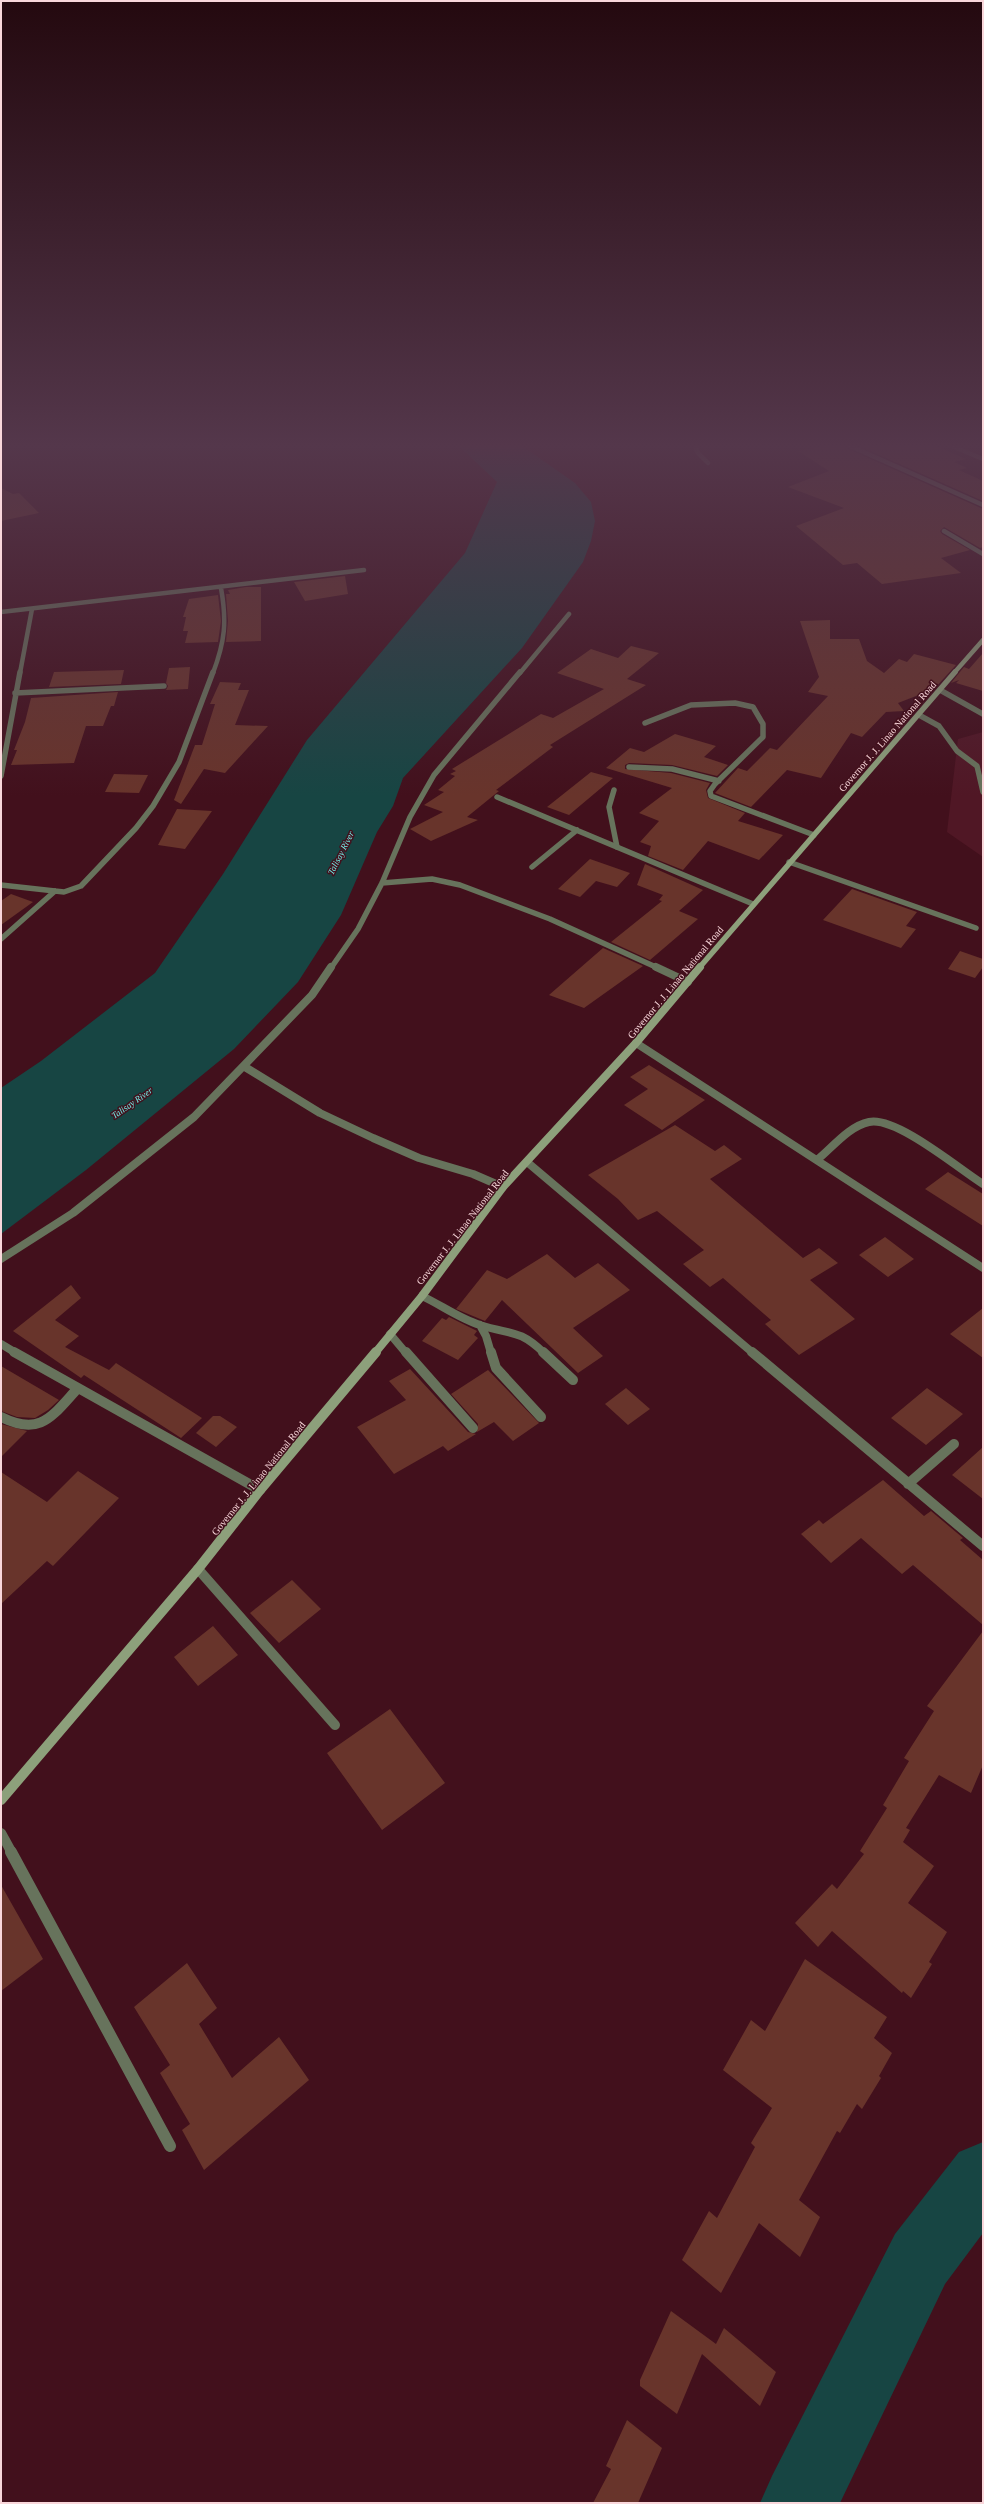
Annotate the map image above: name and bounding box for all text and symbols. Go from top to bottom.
street label: Governor J. J. Linao National Road [836,679,938,794]
water label: Talisay River [326,829,356,876]
street label: Governor J. J. Linao National Road [625,924,725,1040]
water label: Talisay River [110,1085,155,1121]
street label: Governor J. J. Linao National Road [414,1168,511,1287]
street label: Governor J. J. Linao National Road [209,1419,307,1537]

